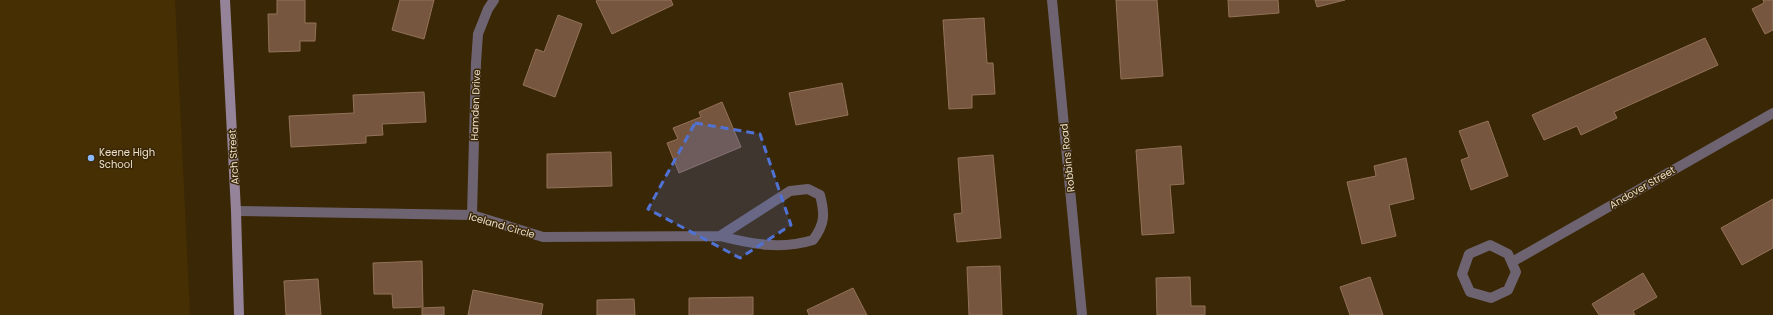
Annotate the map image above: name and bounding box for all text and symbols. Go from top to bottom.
street label: Hamden Drive [467,69,484,141]
street label: Robbins Road [1056,123,1079,193]
street label: Arch Street [225,129,242,185]
place label: Keene High School [99,145,155,172]
marker: Keene High School [86,153,96,163]
street label: Andover Street [1607,162,1678,212]
street label: Iceland Circle [467,209,537,242]

